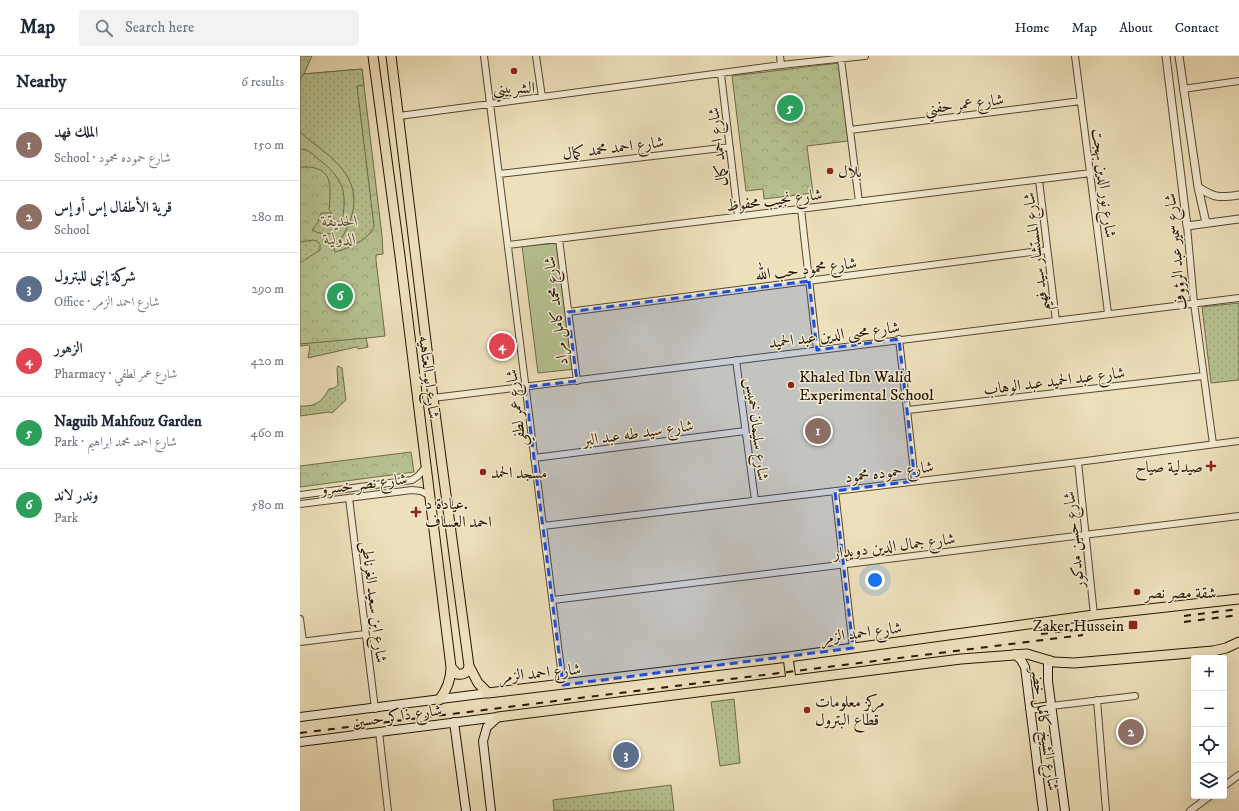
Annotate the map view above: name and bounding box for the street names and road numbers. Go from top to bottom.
street label: شارع عمر حفني [923,89,1005,124]
street label: شارع احمد كمال [703,106,736,188]
street label: شارع نور الدين بهجت [1084,127,1121,239]
street label: شارع احمد محمد كمال [561,132,665,167]
street label: شارع نجيب محفوظ [725,184,824,219]
street label: شارع المستشار سيد فهيم [1019,190,1059,313]
street label: شارع سمير عبد الرؤوف [1160,192,1195,311]
street label: شارع محمود حب الله [754,250,858,288]
street label: شارع محمد كامل مراد [539,255,576,367]
street label: شارع محيى الدين عبد الحميد [767,317,901,356]
street label: شارع ابو العتاهيه [411,334,444,420]
street label: شارع عبد الحميد عبد الوهاب [982,362,1126,403]
street label: شارع عمر لطفي [501,368,536,448]
street label: شارع سليمان خميس [738,376,773,482]
street label: شارع سيد طه عبد البر [580,415,695,454]
street label: شارع حموده محمود [844,457,935,490]
street label: شارع نصر خسرو [318,469,409,502]
street label: شارع حسن مدكور [1059,490,1092,591]
street label: شارع جمال الدين دويدار [830,529,957,567]
street label: شارع ابن سعيد الغرناطى [354,540,391,665]
street label: شارع احمد الزمر [819,617,904,652]
street label: شارع احمد الزمر [498,659,582,690]
street label: شارع الشيخ كامل خضر [1022,664,1064,792]
street label: شارع ذاكر حسين [351,700,444,735]

